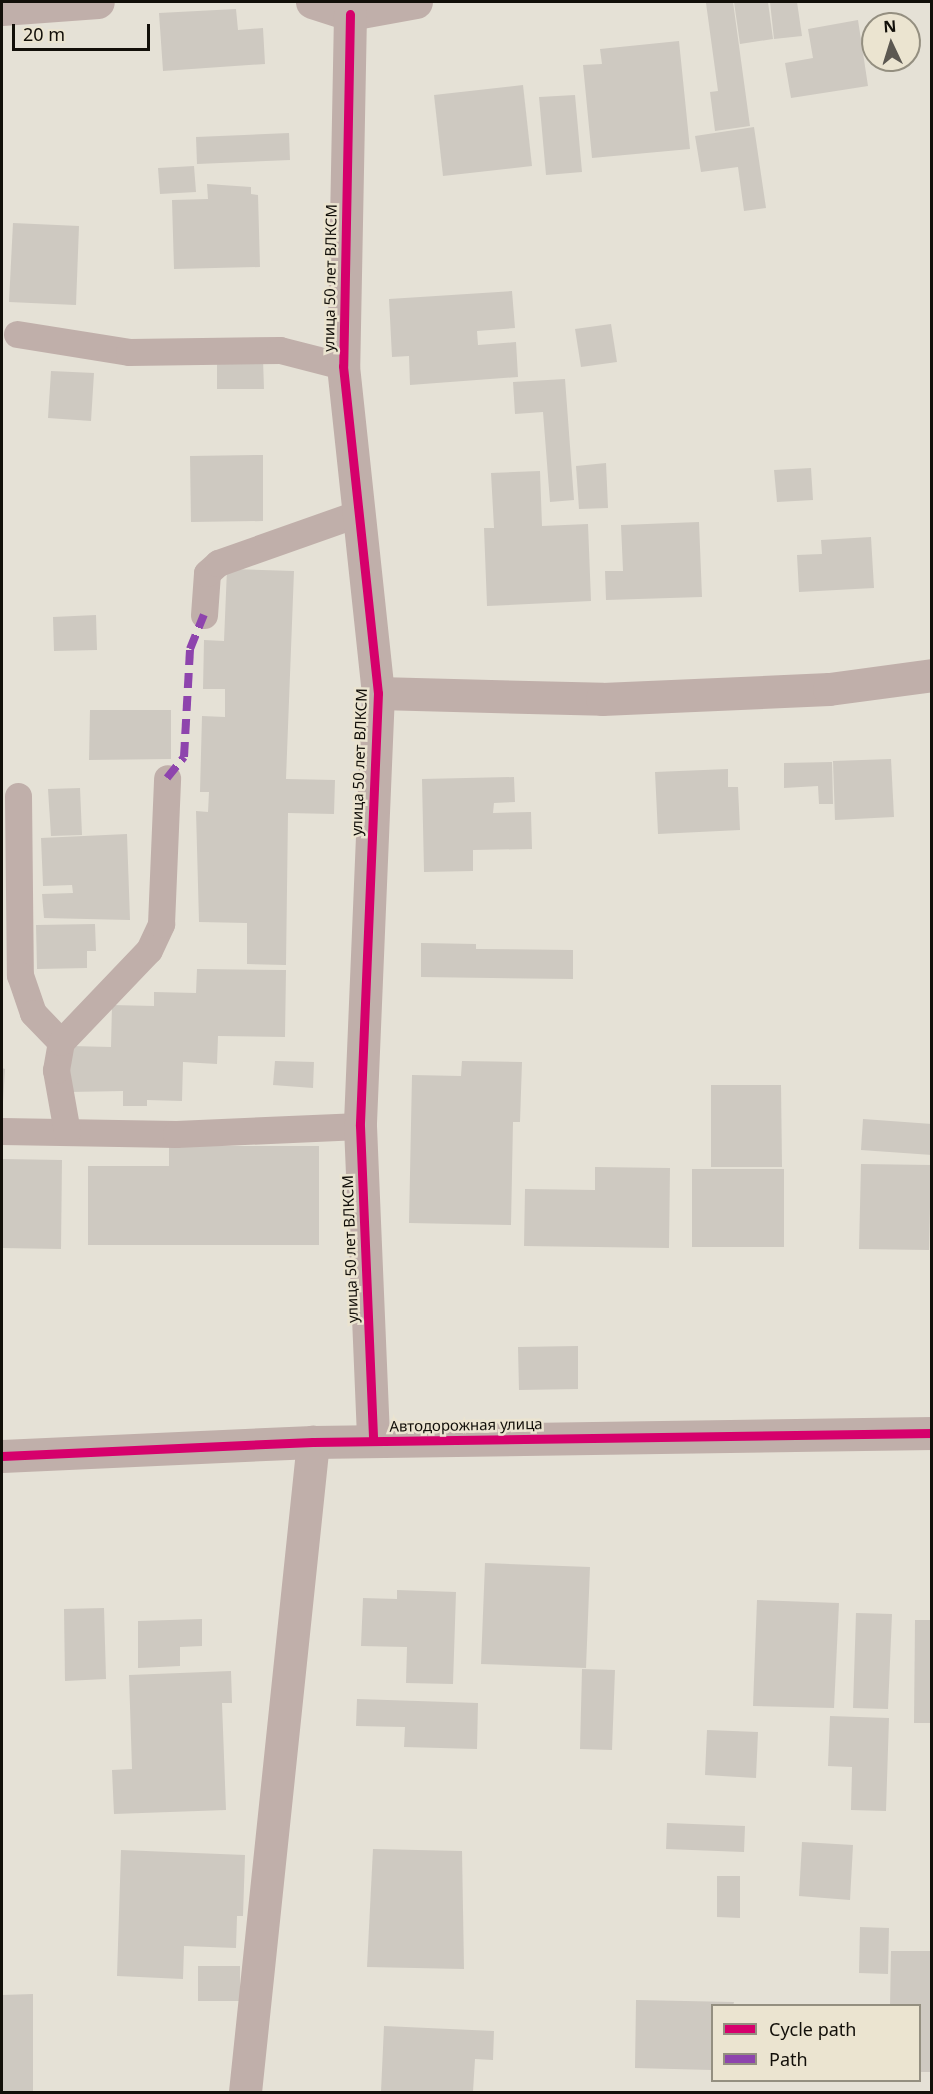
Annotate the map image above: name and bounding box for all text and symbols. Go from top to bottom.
scale bar [15,12,153,50]
north arrow [861,12,921,72]
text: N [883,15,897,37]
text: 20 m [23,22,65,46]
street label: улица 50 лет ВЛКСМ [320,204,340,352]
street label: улица 50 лет ВЛКСМ [347,688,371,836]
street label: улица 50 лет ВЛКСМ [338,1175,362,1323]
street label: Автодорожная улица [389,1415,543,1435]
legend [711,2004,921,2082]
text: Cycle path [769,2017,856,2041]
text: Path [769,2047,808,2071]

